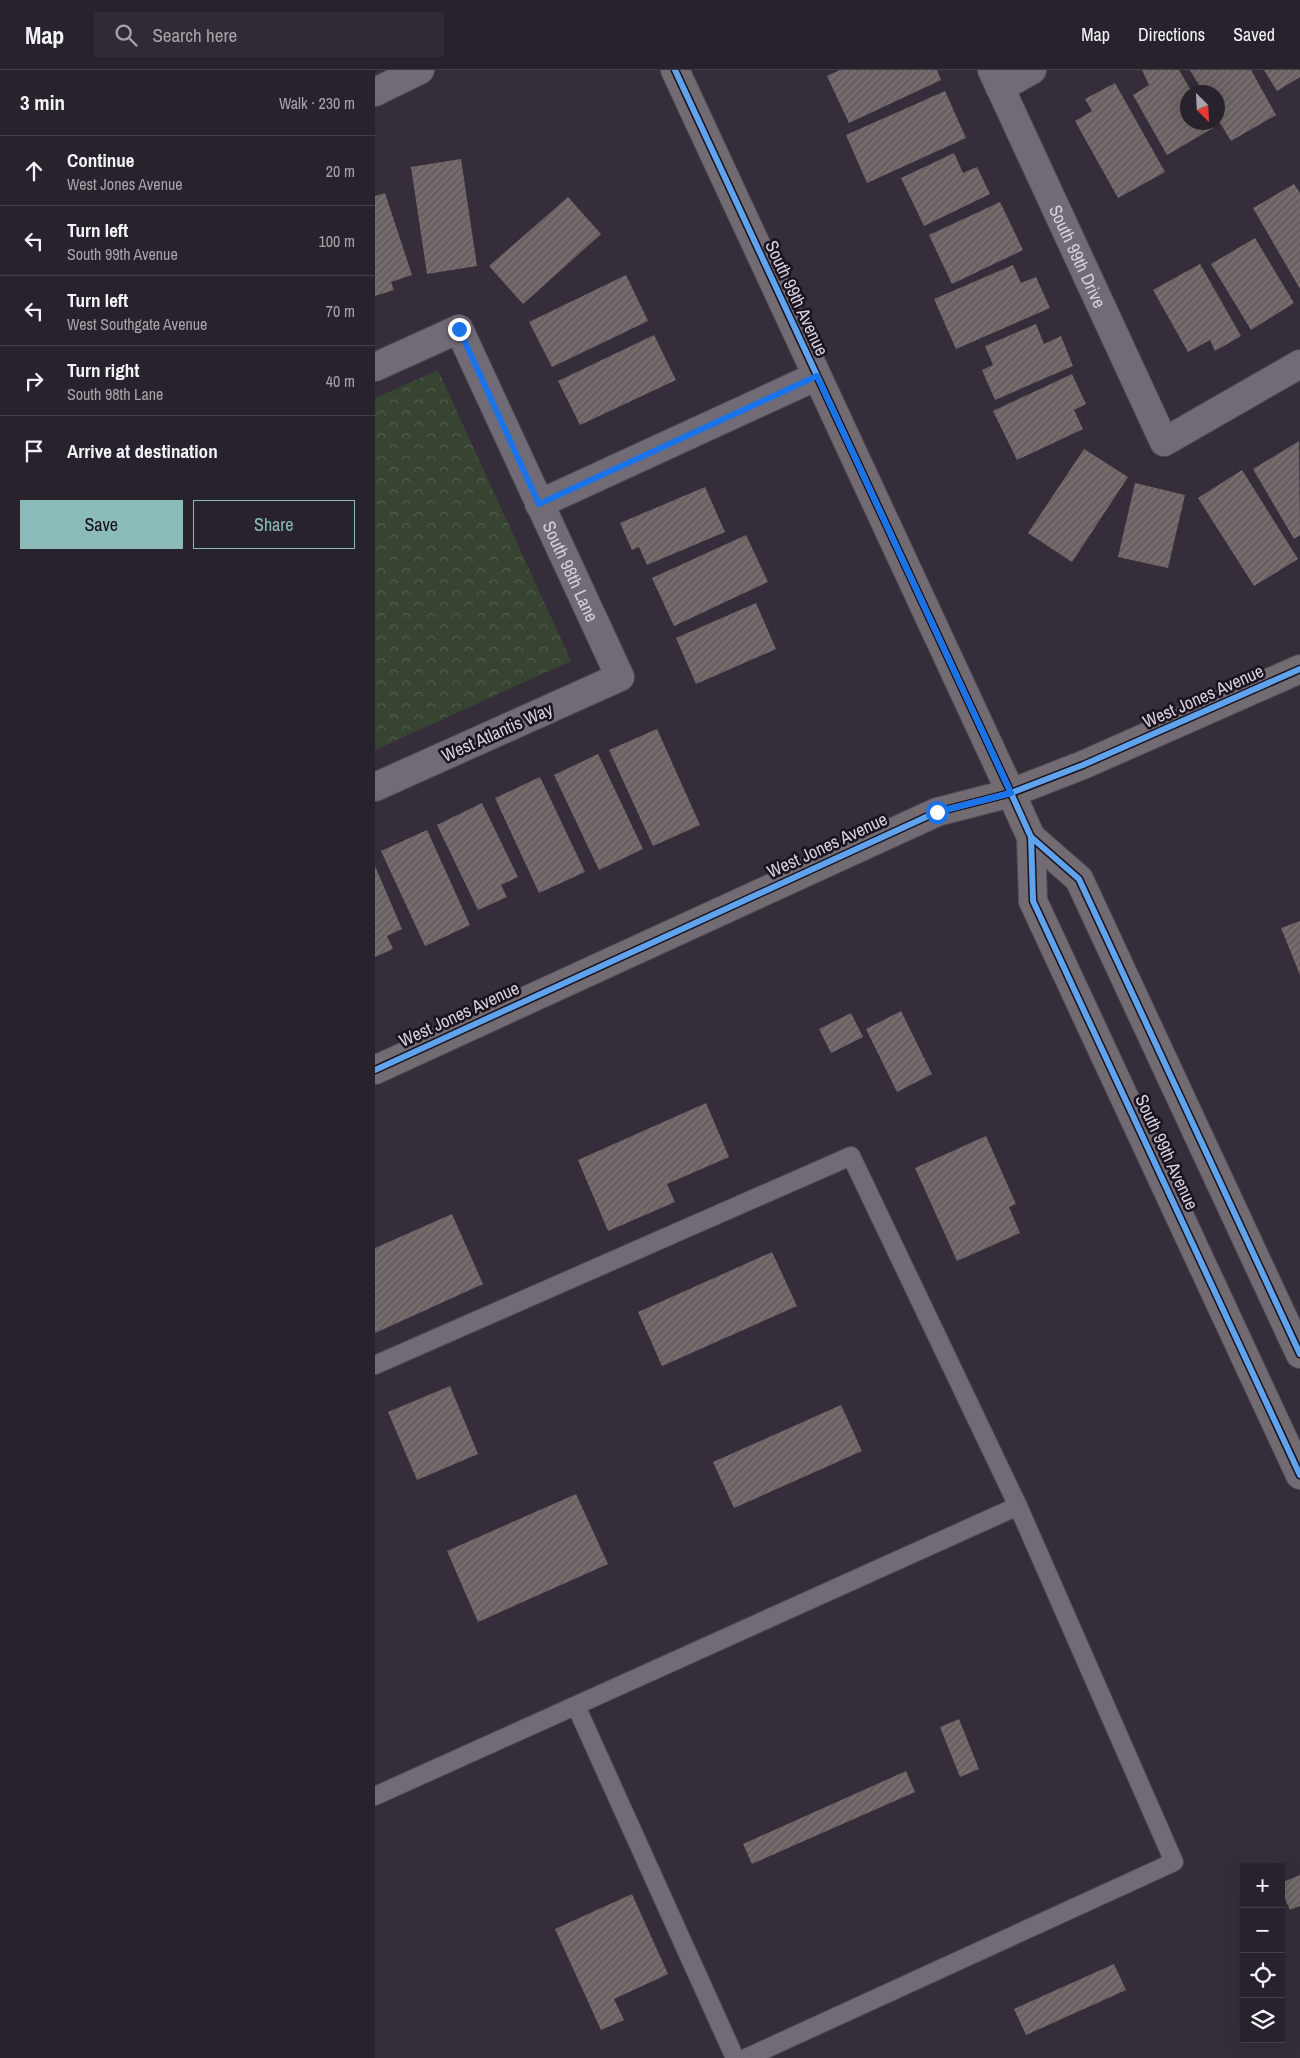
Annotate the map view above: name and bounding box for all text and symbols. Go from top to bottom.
search box [94,12,444,57]
text: Map [25,19,64,51]
icon: search [112,21,140,49]
text: Search here [152,22,237,48]
text: Map [1081,22,1110,47]
text: Directions [1138,22,1205,47]
text: Saved [1233,22,1275,47]
north arrow [1180,85,1225,130]
text: 3 min [20,88,65,117]
text: Walk · 230 m [279,92,355,114]
text: Continue [67,147,135,173]
icon: ahead [20,157,48,185]
text: 20 m [326,160,355,182]
text: West Jones Avenue [67,173,183,195]
street label: South 99th Drive [1043,200,1113,312]
text: Turn left [67,217,128,243]
icon: left [20,227,48,255]
text: 100 m [319,230,355,252]
street label: South 99th Avenue [759,236,835,360]
text: South 99th Avenue [67,243,178,265]
text: Turn left [67,287,128,313]
icon: left [20,297,48,325]
text: 70 m [326,300,355,322]
text: West Southgate Avenue [67,313,207,335]
route end [448,318,471,341]
text: Turn right [67,357,139,383]
icon: right [20,367,48,395]
text: 40 m [326,370,355,392]
text: South 98th Lane [67,383,163,405]
icon: arrive [20,437,48,465]
text: Arrive at destination [67,438,218,464]
button: Save [20,500,183,549]
button: Share [193,500,355,549]
street label: South 98th Lane [537,517,605,626]
street label: West Jones Avenue [1139,658,1267,734]
street label: West Atlantis Way [438,696,557,768]
route start [926,801,949,824]
street label: West Jones Avenue [763,806,891,884]
street label: West Jones Avenue [395,975,523,1053]
street label: South 99th Avenue [1129,1090,1205,1214]
map controls [1240,1863,1285,2043]
button: + [1240,1863,1285,1908]
button: − [1240,1908,1285,1953]
button: locate [1240,1953,1285,1998]
button: layers [1240,1998,1285,2043]

